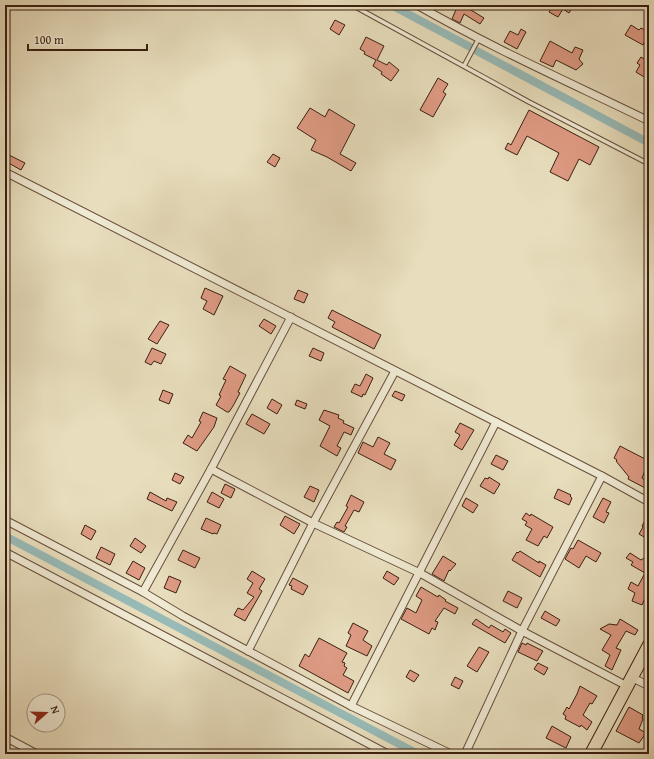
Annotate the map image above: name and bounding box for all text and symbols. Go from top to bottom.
scale bar [28,26,147,52]
text: 100 m [34,31,64,48]
north arrow [26,693,66,733]
text: N [47,703,64,716]

